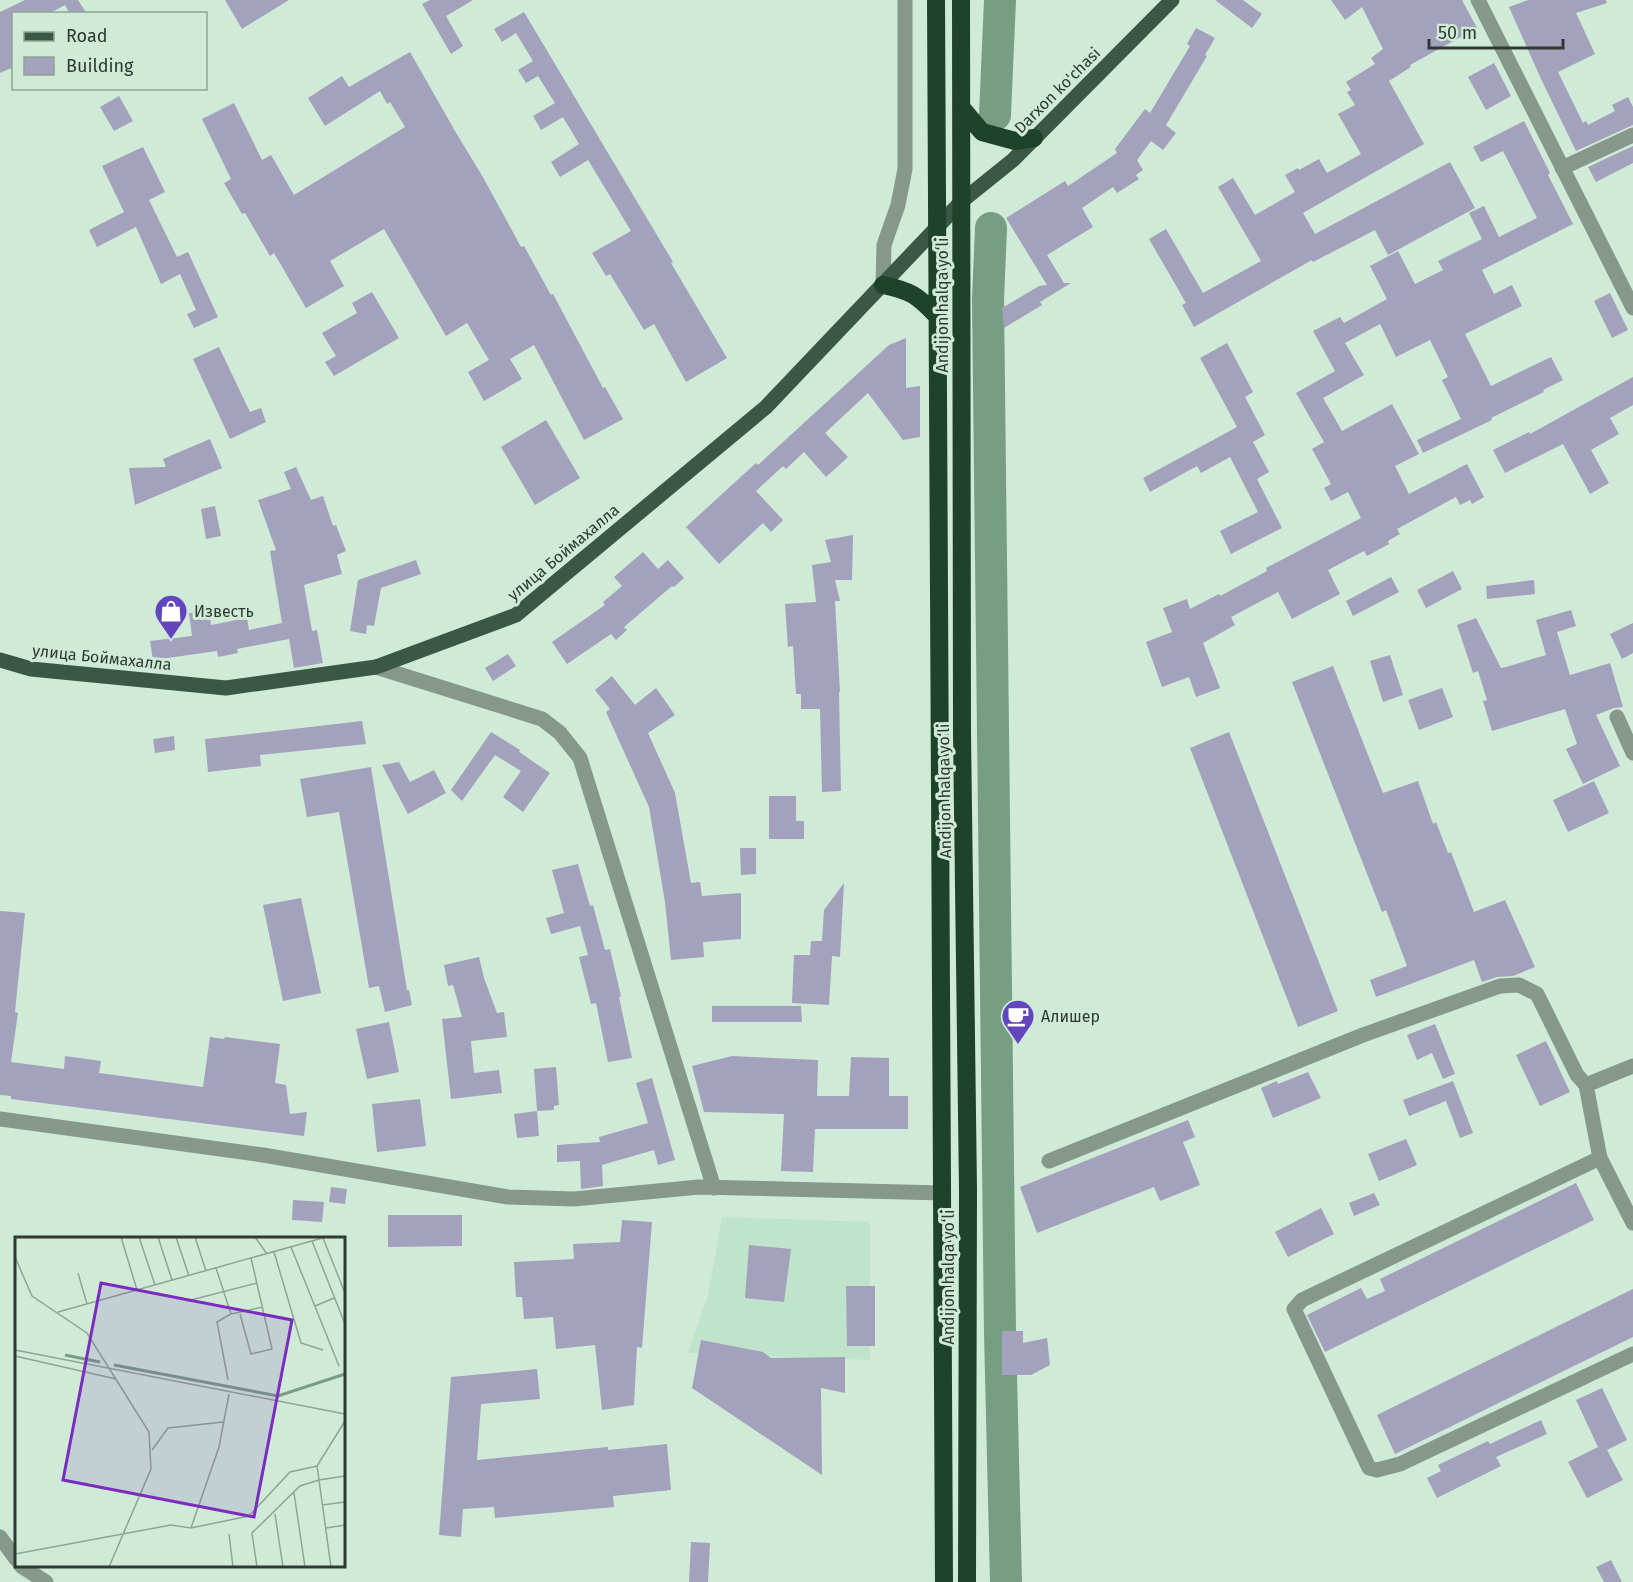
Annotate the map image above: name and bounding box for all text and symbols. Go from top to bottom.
legend [12,12,207,90]
scale bar [1429,12,1562,50]
text: 50 m [1438,22,1477,44]
text: Road [66,25,108,47]
street label: Darxon ko'chasi [1010,43,1104,137]
text: Building [66,55,134,77]
street label: Andijon halqa yo‘li [933,238,952,372]
street label: улица Боймахалла [504,500,623,605]
shop icon: Известь [153,593,189,640]
place label: Известь [194,602,254,621]
street label: улица Боймахалла [31,641,172,674]
street label: Andijon halqa yo‘li [934,723,955,859]
cafe icon: Алишер [1000,998,1036,1045]
place label: Алишер [1041,1007,1100,1026]
street label: Andijon halqa yo‘li [939,1210,958,1344]
inset map [15,1237,345,1567]

